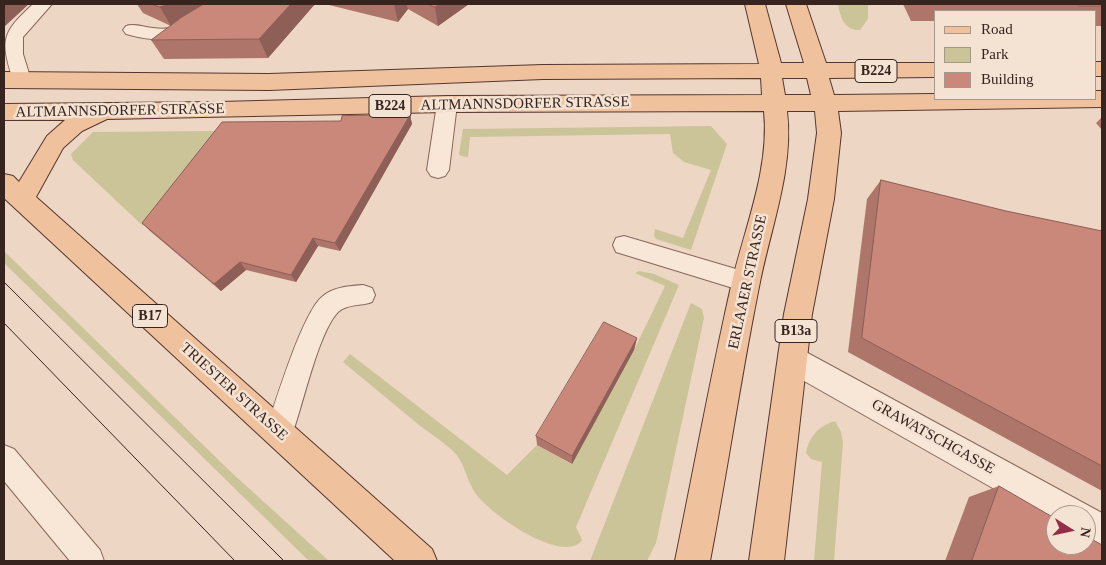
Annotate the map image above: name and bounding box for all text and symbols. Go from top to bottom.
legend [934,10,1096,100]
text: Road [981,21,1013,37]
text: Park [981,46,1009,62]
road number: B224 [855,59,897,82]
text: Building [981,71,1034,87]
street label: ALTMANNSDORFER STRASSE [420,93,630,115]
road number: B224 [369,94,411,118]
street label: ALTMANNSDORFER STRASSE [15,100,225,122]
street label: ERLAAER STRASSE [725,213,771,351]
road number: B17 [132,304,168,328]
road number: B13a [775,320,817,342]
street label: TRIESTER STRASSE [177,339,291,445]
street label: GRAWATSCHGASSE [868,396,998,478]
north arrow [1046,505,1096,555]
text: N [1077,526,1094,539]

